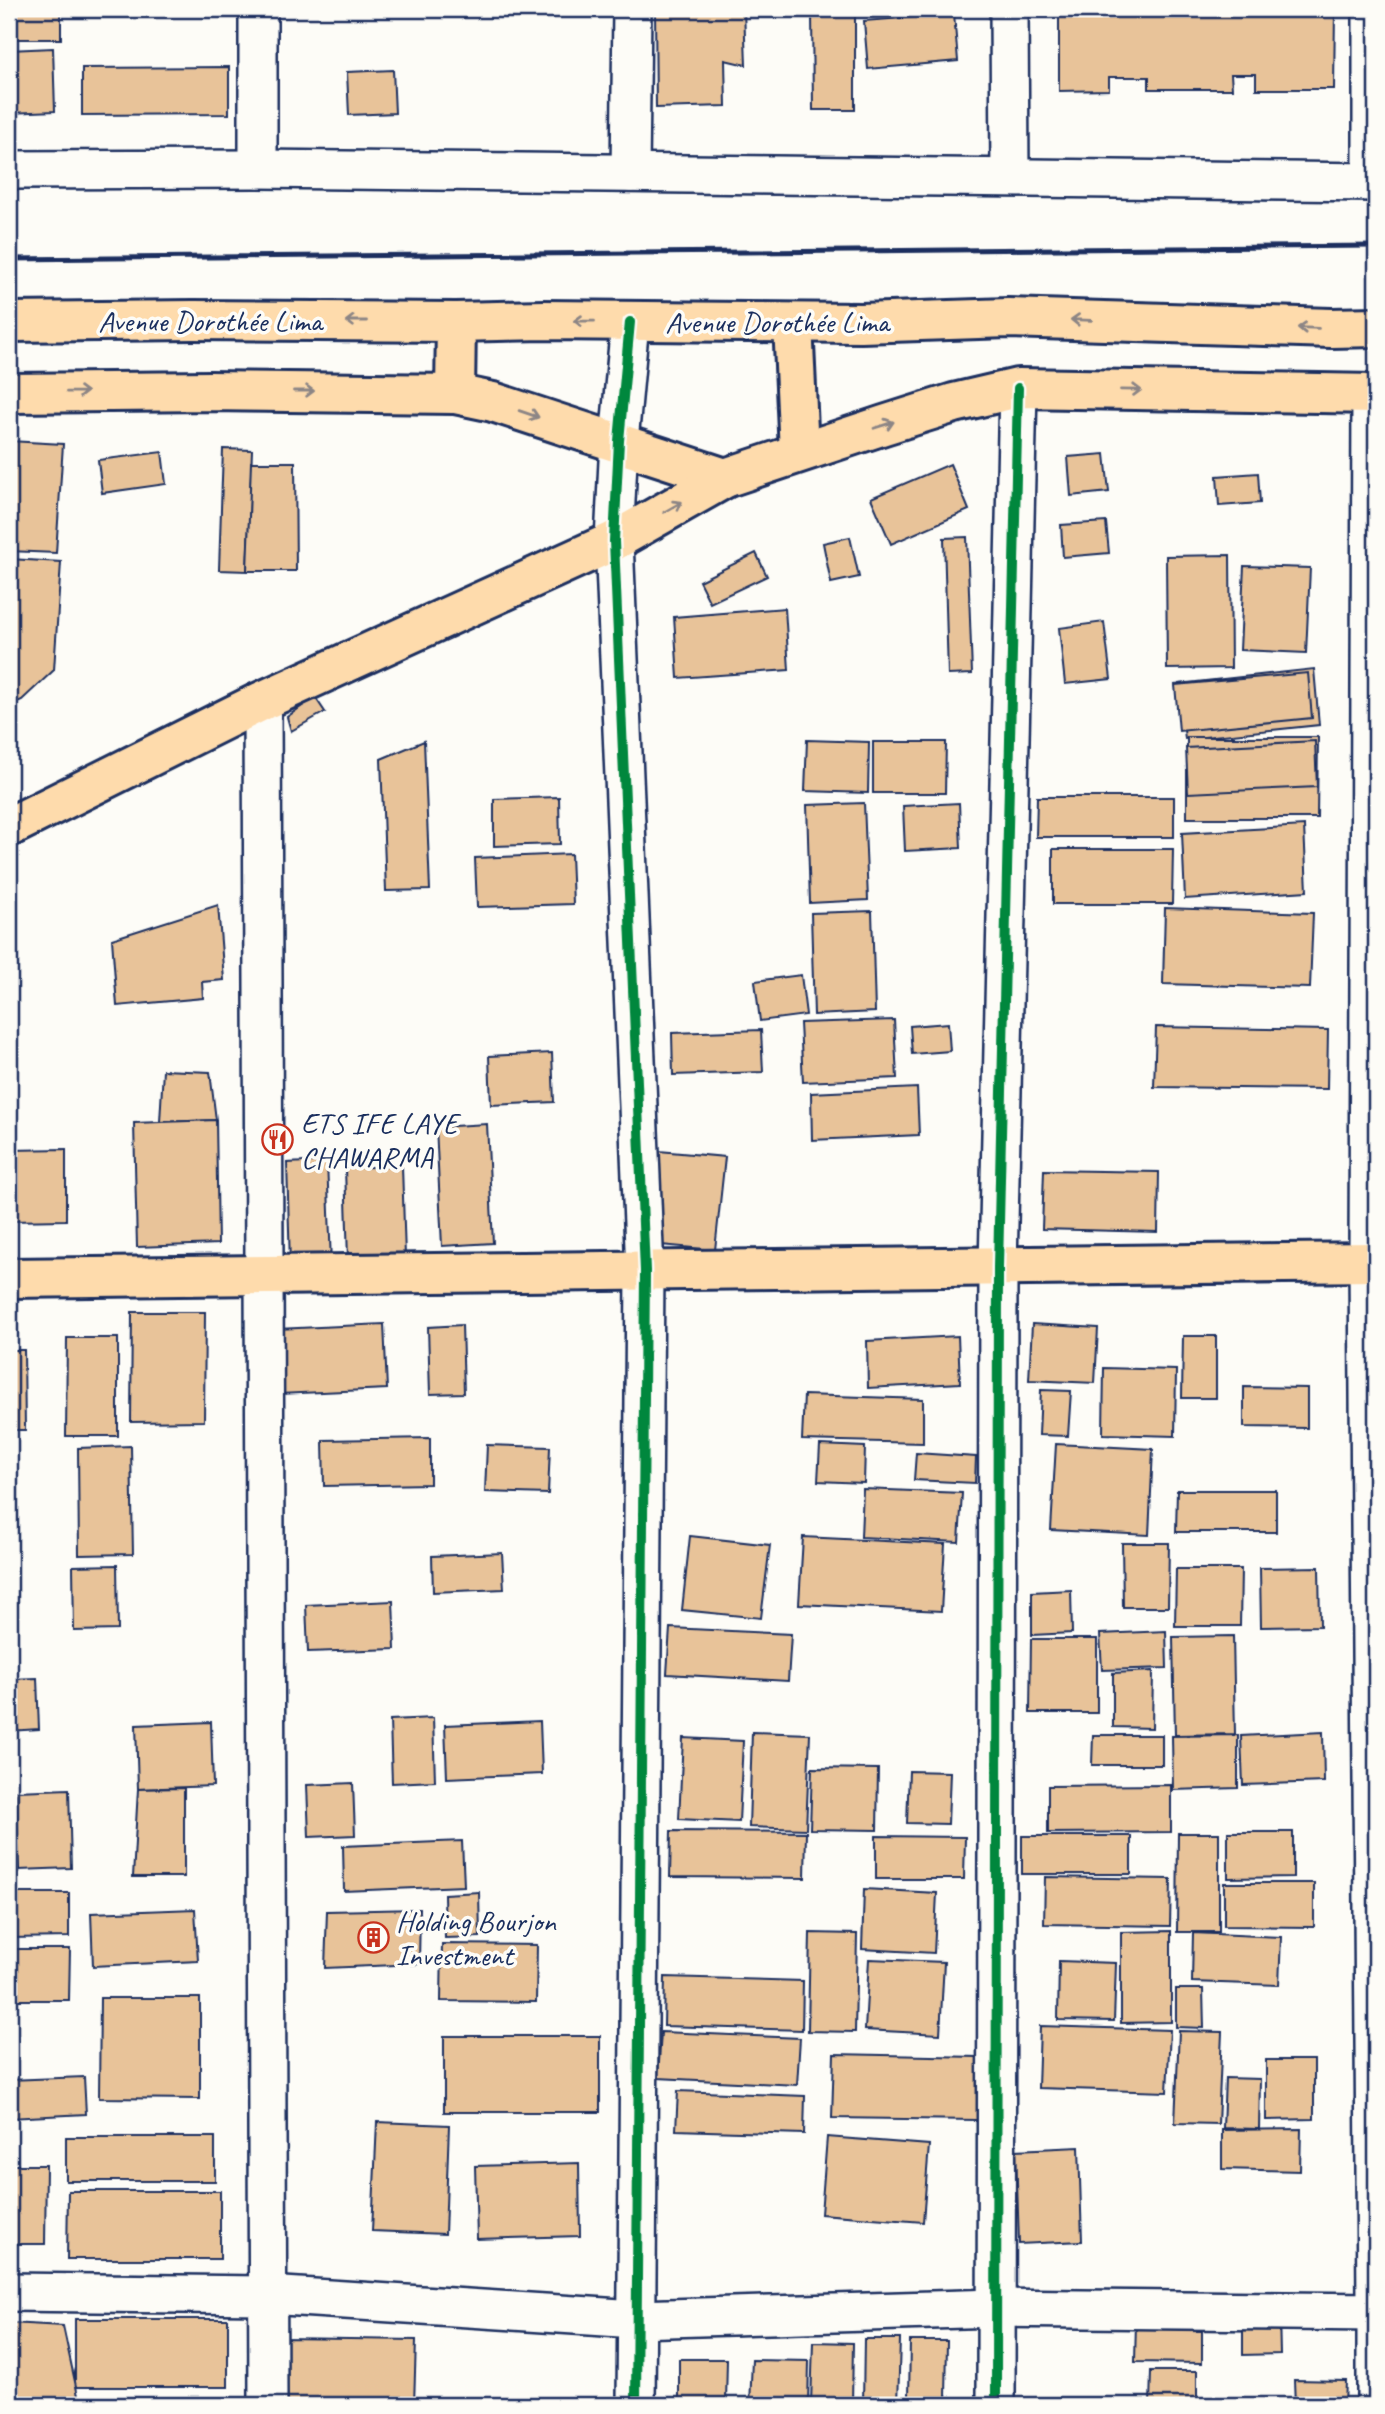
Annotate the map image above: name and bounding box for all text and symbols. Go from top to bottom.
street label: Avenue Dorothée Lima [98,302,325,340]
street label: Avenue Dorothée Lima [665,303,892,341]
one-way arrow [1069,313,1092,327]
one-way arrow [345,314,368,328]
one-way arrow [573,314,596,327]
one-way arrow [1297,321,1320,334]
one-way arrow [1120,383,1143,397]
one-way arrow [293,385,316,398]
one-way arrow [65,386,88,399]
one-way arrow [518,409,540,421]
one-way arrow [873,417,895,430]
one-way arrow [663,500,683,514]
place label: ETS IFE LAYE CHAWARMA [301,1104,461,1176]
restaurant icon: ETS IFE LAYE CHAWARMA [261,1123,295,1157]
place label: Holding Bourjon Investment [396,1902,557,1974]
building icon: Holding Bourjon Investment [356,1921,390,1955]

